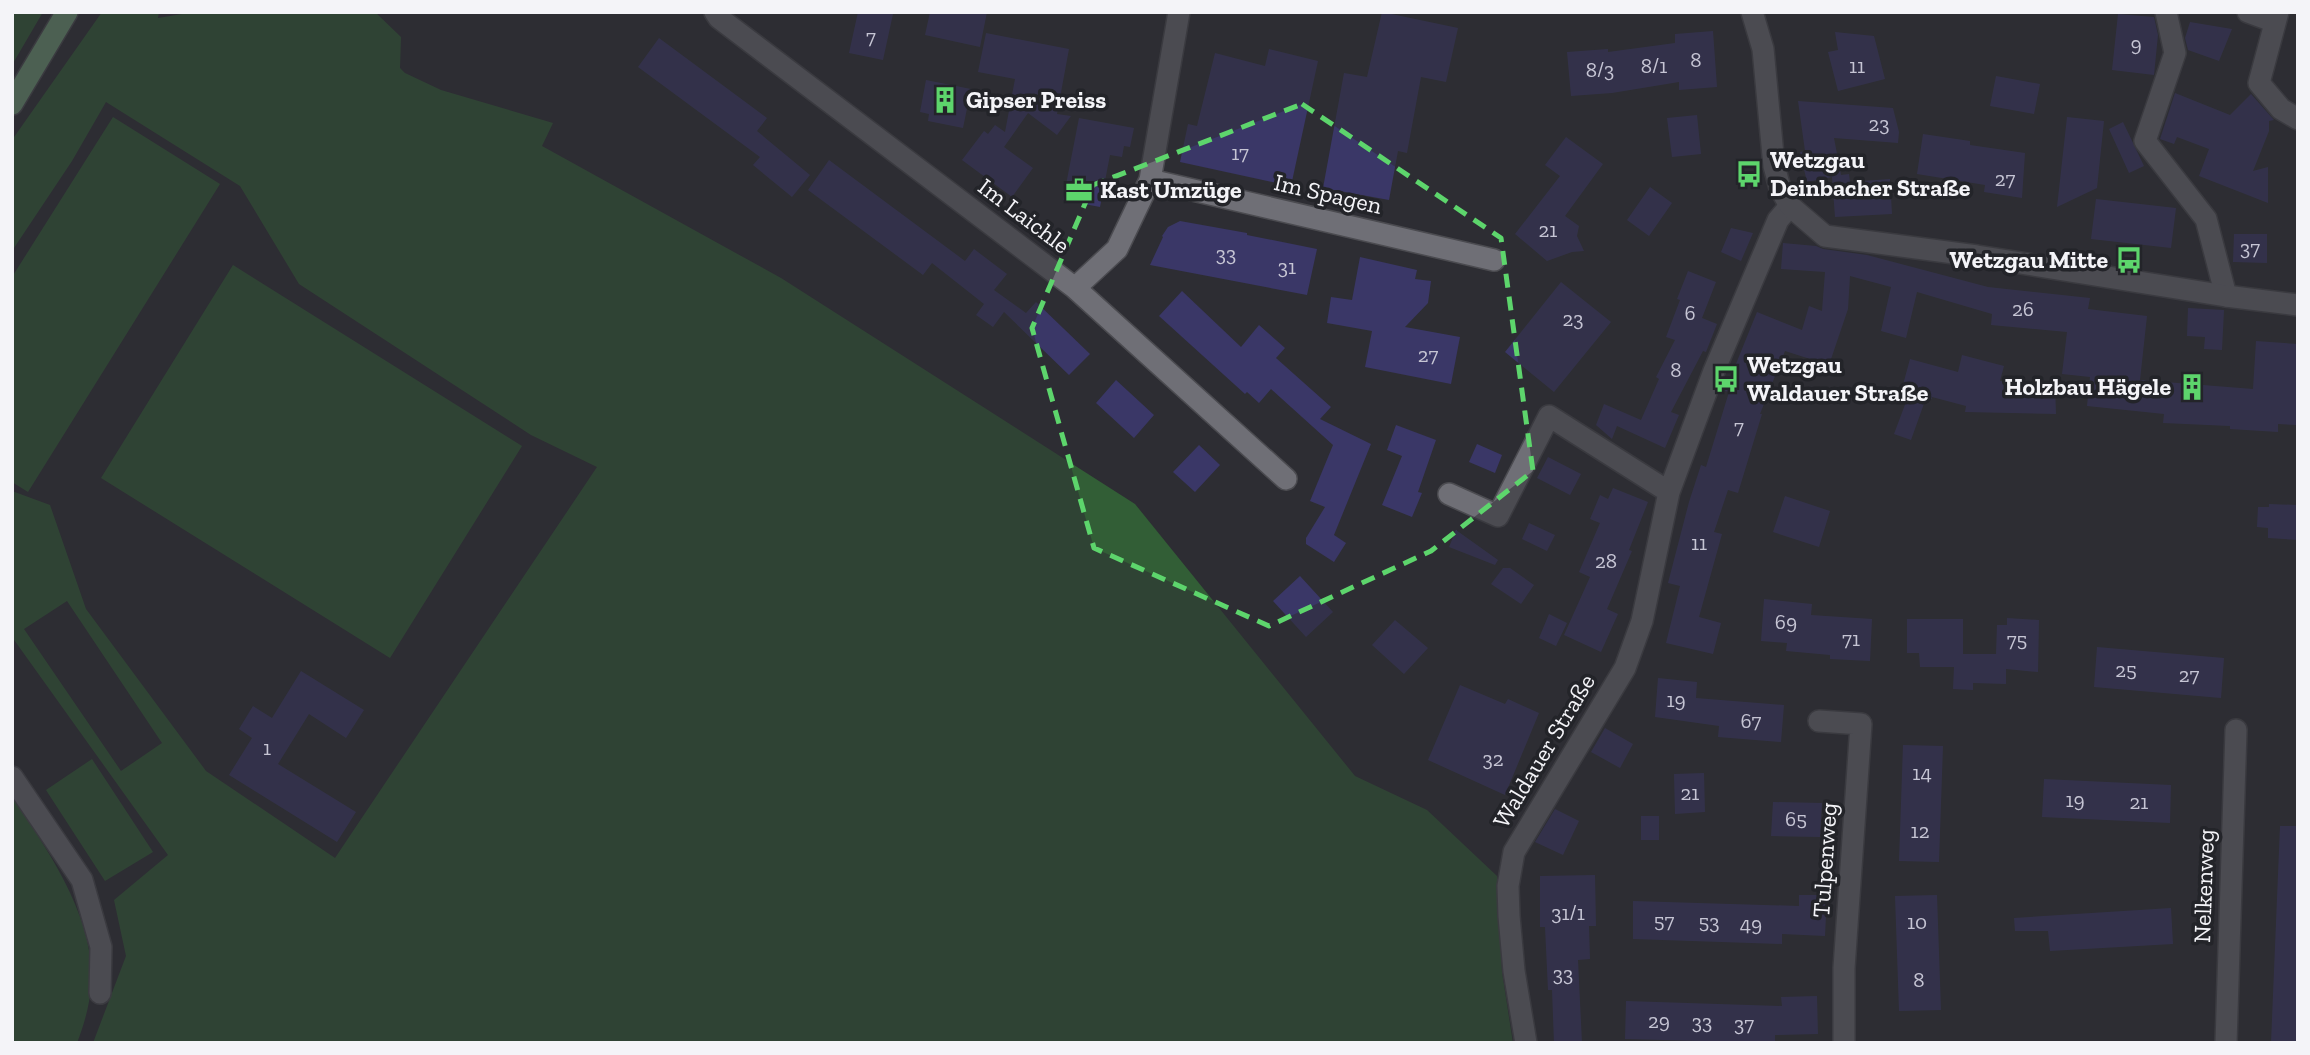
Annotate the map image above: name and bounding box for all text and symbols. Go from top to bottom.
house number: 7 [866,24,876,49]
house number: 9 [2130,31,2142,56]
house number: 8 [1690,47,1702,72]
house number: 8/1 [1641,53,1667,78]
house number: 11 [1849,53,1865,78]
house number: 8/3 [1586,57,1614,82]
building icon: Gipser Preiss [930,85,960,115]
place label: Gipser Preiss [966,85,1106,114]
house number: 23 [1868,111,1890,136]
house number: 17 [1231,140,1249,165]
place label: Wetzgau Deinbacher Straße [1770,145,1971,202]
bus stop icon: Wetzgau Deinbacher Straße [1734,159,1764,189]
house number: 27 [1995,166,2015,191]
street label: Im Spagen [1271,167,1385,220]
street label: Im Laichle [973,172,1076,260]
office icon: Kast Umzüge [1064,175,1094,205]
place label: Kast Umzüge [1100,175,1242,204]
house number: 21 [1539,217,1557,242]
house number: 37 [2240,235,2260,260]
house number: 33 [1216,241,1236,266]
place label: Wetzgau Mitte [1950,245,2108,274]
bus stop icon: Wetzgau Mitte [2114,245,2144,275]
house number: 31 [1278,254,1296,279]
house number: 26 [2012,296,2034,321]
house number: 6 [1684,300,1696,325]
house number: 23 [1562,306,1584,331]
house number: 27 [1418,342,1438,367]
place label: Wetzgau Waldauer Straße [1747,350,1929,407]
house number: 8 [1670,357,1682,382]
bus stop icon: Wetzgau Waldauer Straße [1711,364,1741,394]
place label: Holzbau Hägele [2005,372,2171,401]
building icon: Holzbau Hägele [2177,372,2207,402]
house number: 7 [1734,414,1744,439]
house number: 11 [1691,530,1707,555]
house number: 28 [1595,548,1617,573]
house number: 69 [1775,609,1797,634]
house number: 71 [1842,626,1860,651]
house number: 75 [2007,627,2027,652]
house number: 25 [2115,657,2137,682]
house number: 27 [2179,662,2199,687]
street label: Waldauer Straße [1486,669,1601,833]
house number: 19 [1666,687,1686,712]
house number: 67 [1740,708,1762,733]
house number: 1 [263,735,271,760]
house number: 32 [1482,746,1504,771]
house number: 14 [1912,760,1932,785]
house number: 21 [1681,780,1699,805]
house number: 19 [2065,787,2085,812]
house number: 21 [2130,789,2148,814]
street label: Tulpenweg [1806,802,1843,918]
house number: 65 [1785,806,1807,831]
house number: 12 [1911,818,1929,843]
street label: Nelkenweg [2187,828,2220,943]
house number: 31/1 [1551,900,1585,925]
house number: 57 [1654,908,1674,933]
house number: 53 [1698,909,1720,934]
house number: 10 [1907,909,1927,934]
house number: 49 [1740,911,1762,936]
house number: 33 [1553,961,1573,986]
house number: 8 [1913,967,1925,992]
house number: 29 [1648,1008,1670,1033]
house number: 33 [1692,1009,1712,1034]
house number: 37 [1734,1011,1754,1036]

